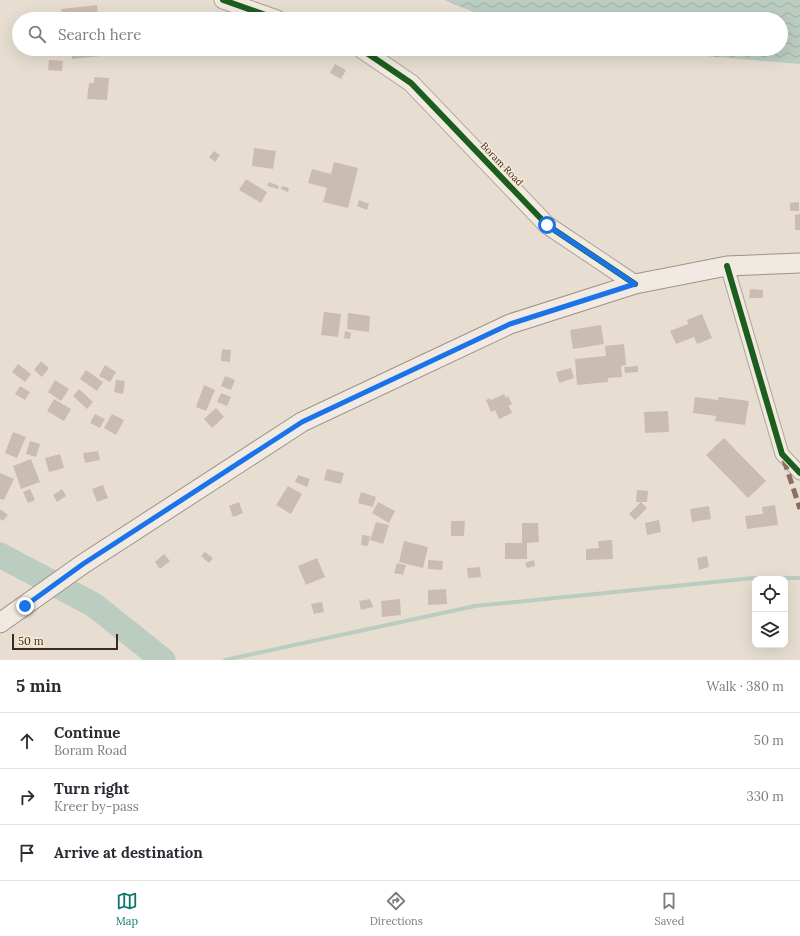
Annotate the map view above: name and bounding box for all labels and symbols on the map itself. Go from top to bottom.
street label: Boram Road [478,139,526,189]
route start [538,216,556,234]
route end [16,597,34,615]
scale bar [12,632,118,651]

